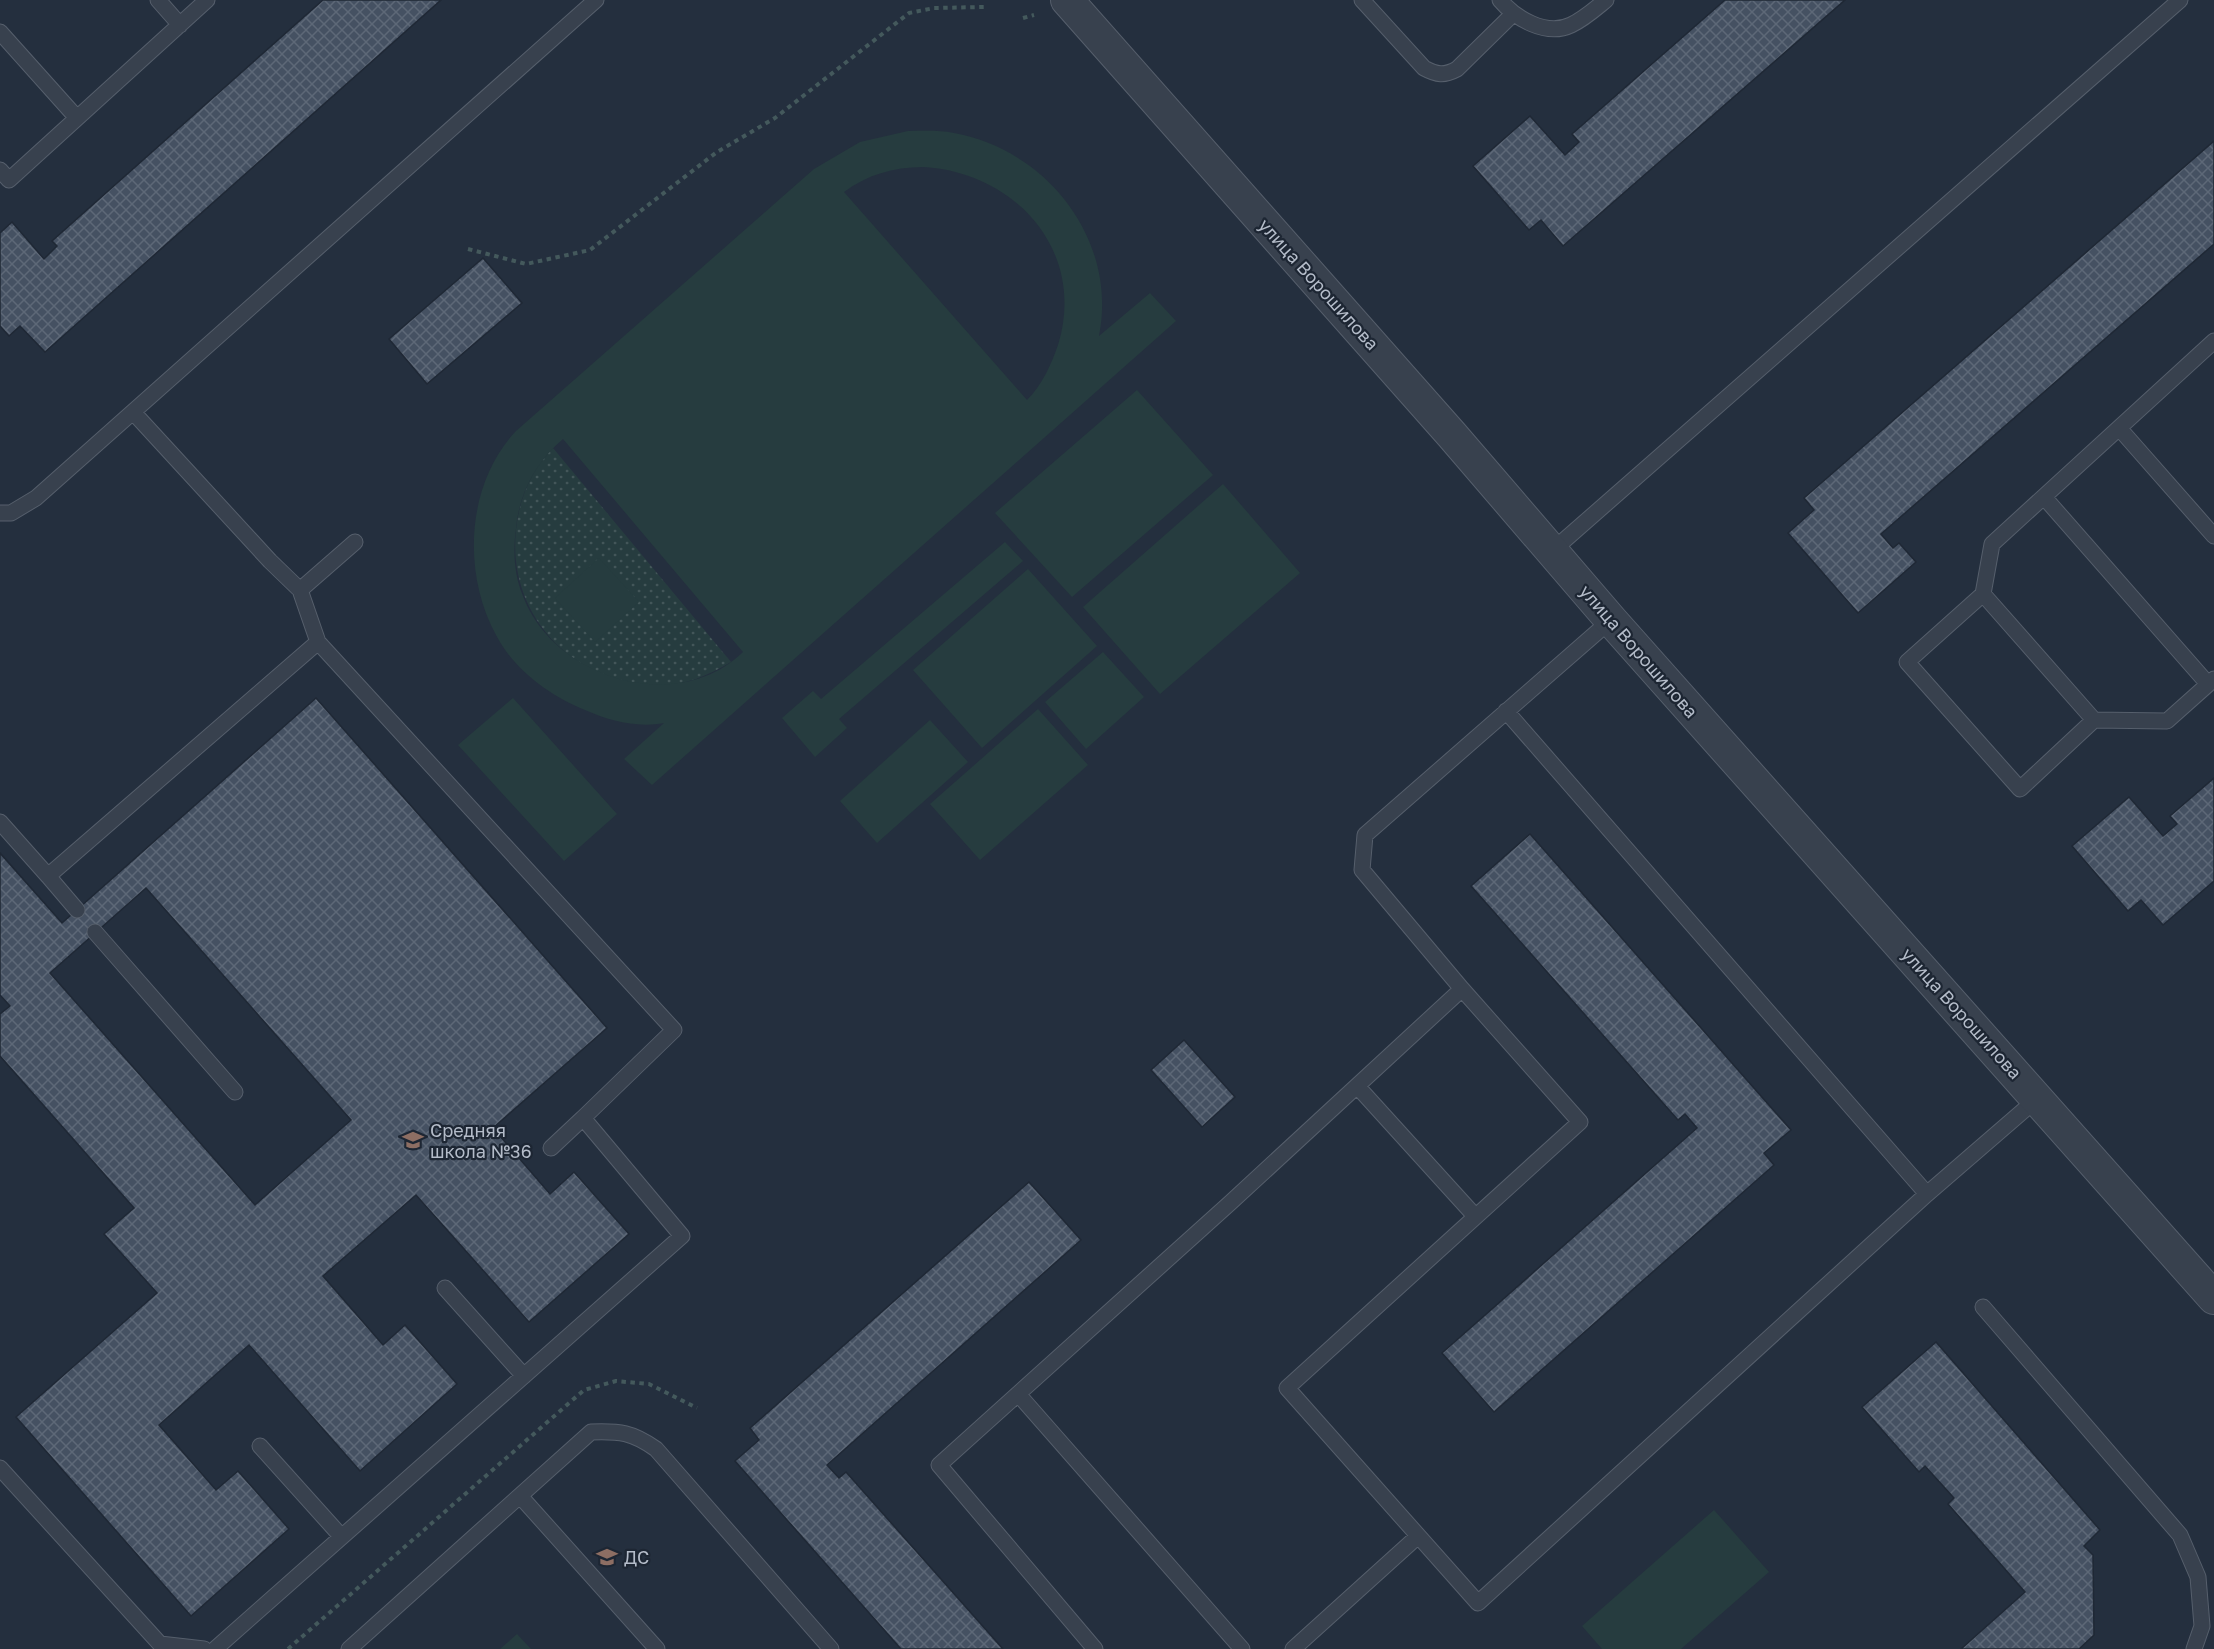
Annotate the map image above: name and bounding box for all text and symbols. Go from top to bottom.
street label: улица Ворошилова [1254,214,1384,354]
street label: улица Ворошилова [1575,580,1703,722]
street label: улица Ворошилова [1897,943,2027,1083]
place label: Средняя школа №36 [430,1119,532,1162]
school or university icon: Средняя школа №36 [401,1128,425,1152]
school or university icon: ДС [595,1545,619,1569]
place label: ДС [624,1546,649,1568]

